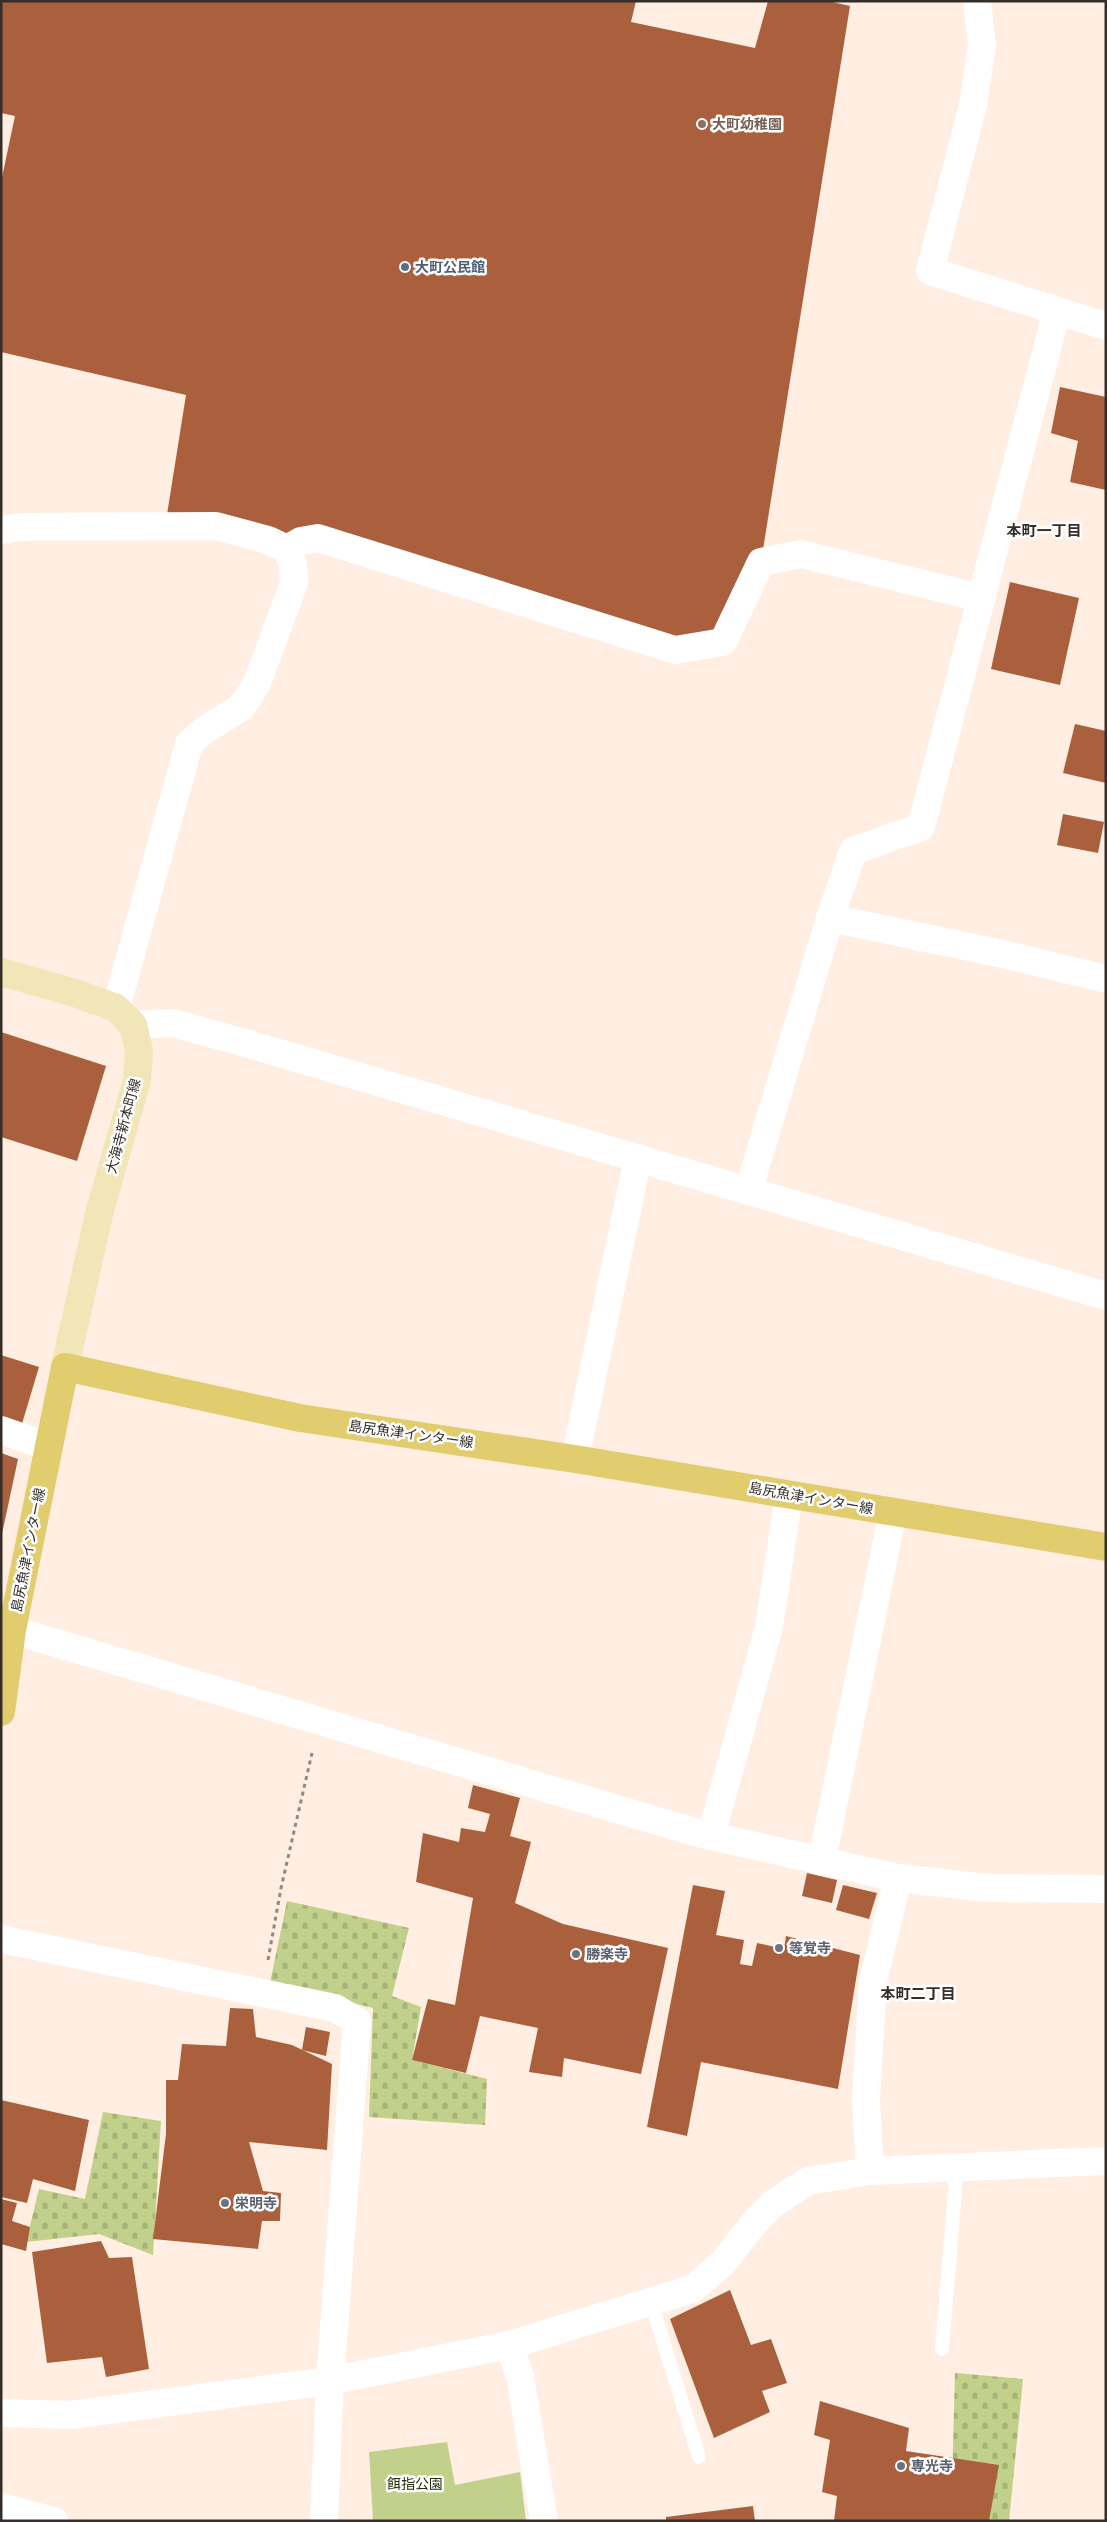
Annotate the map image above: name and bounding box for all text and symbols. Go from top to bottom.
place label: 大町幼稚園 [712,116,782,132]
marker: 大町幼稚園 [696,118,708,130]
place label: 大町公民館 [415,260,485,275]
marker: 大町公民館 [399,261,411,273]
district label: 本町一丁目 [1006,523,1082,539]
street label: 大海寺新本町線 [104,1077,143,1175]
street label: 島尻魚津インター線 [347,1418,474,1451]
street label: 島尻魚津インター線 [748,1480,874,1517]
street label: 島尻魚津インター線 [9,1487,48,1613]
place label: 等覚寺 [789,1940,831,1956]
marker: 等覚寺 [773,1942,785,1954]
place label: 勝楽寺 [586,1947,628,1962]
marker: 勝楽寺 [570,1948,582,1960]
district label: 本町二丁目 [880,1986,956,2002]
place label: 栄明寺 [235,2196,277,2211]
marker: 栄明寺 [219,2197,231,2209]
place label: 専光寺 [911,2459,953,2474]
marker: 専光寺 [895,2460,907,2472]
park label: 餌指公園 [387,2476,443,2492]

